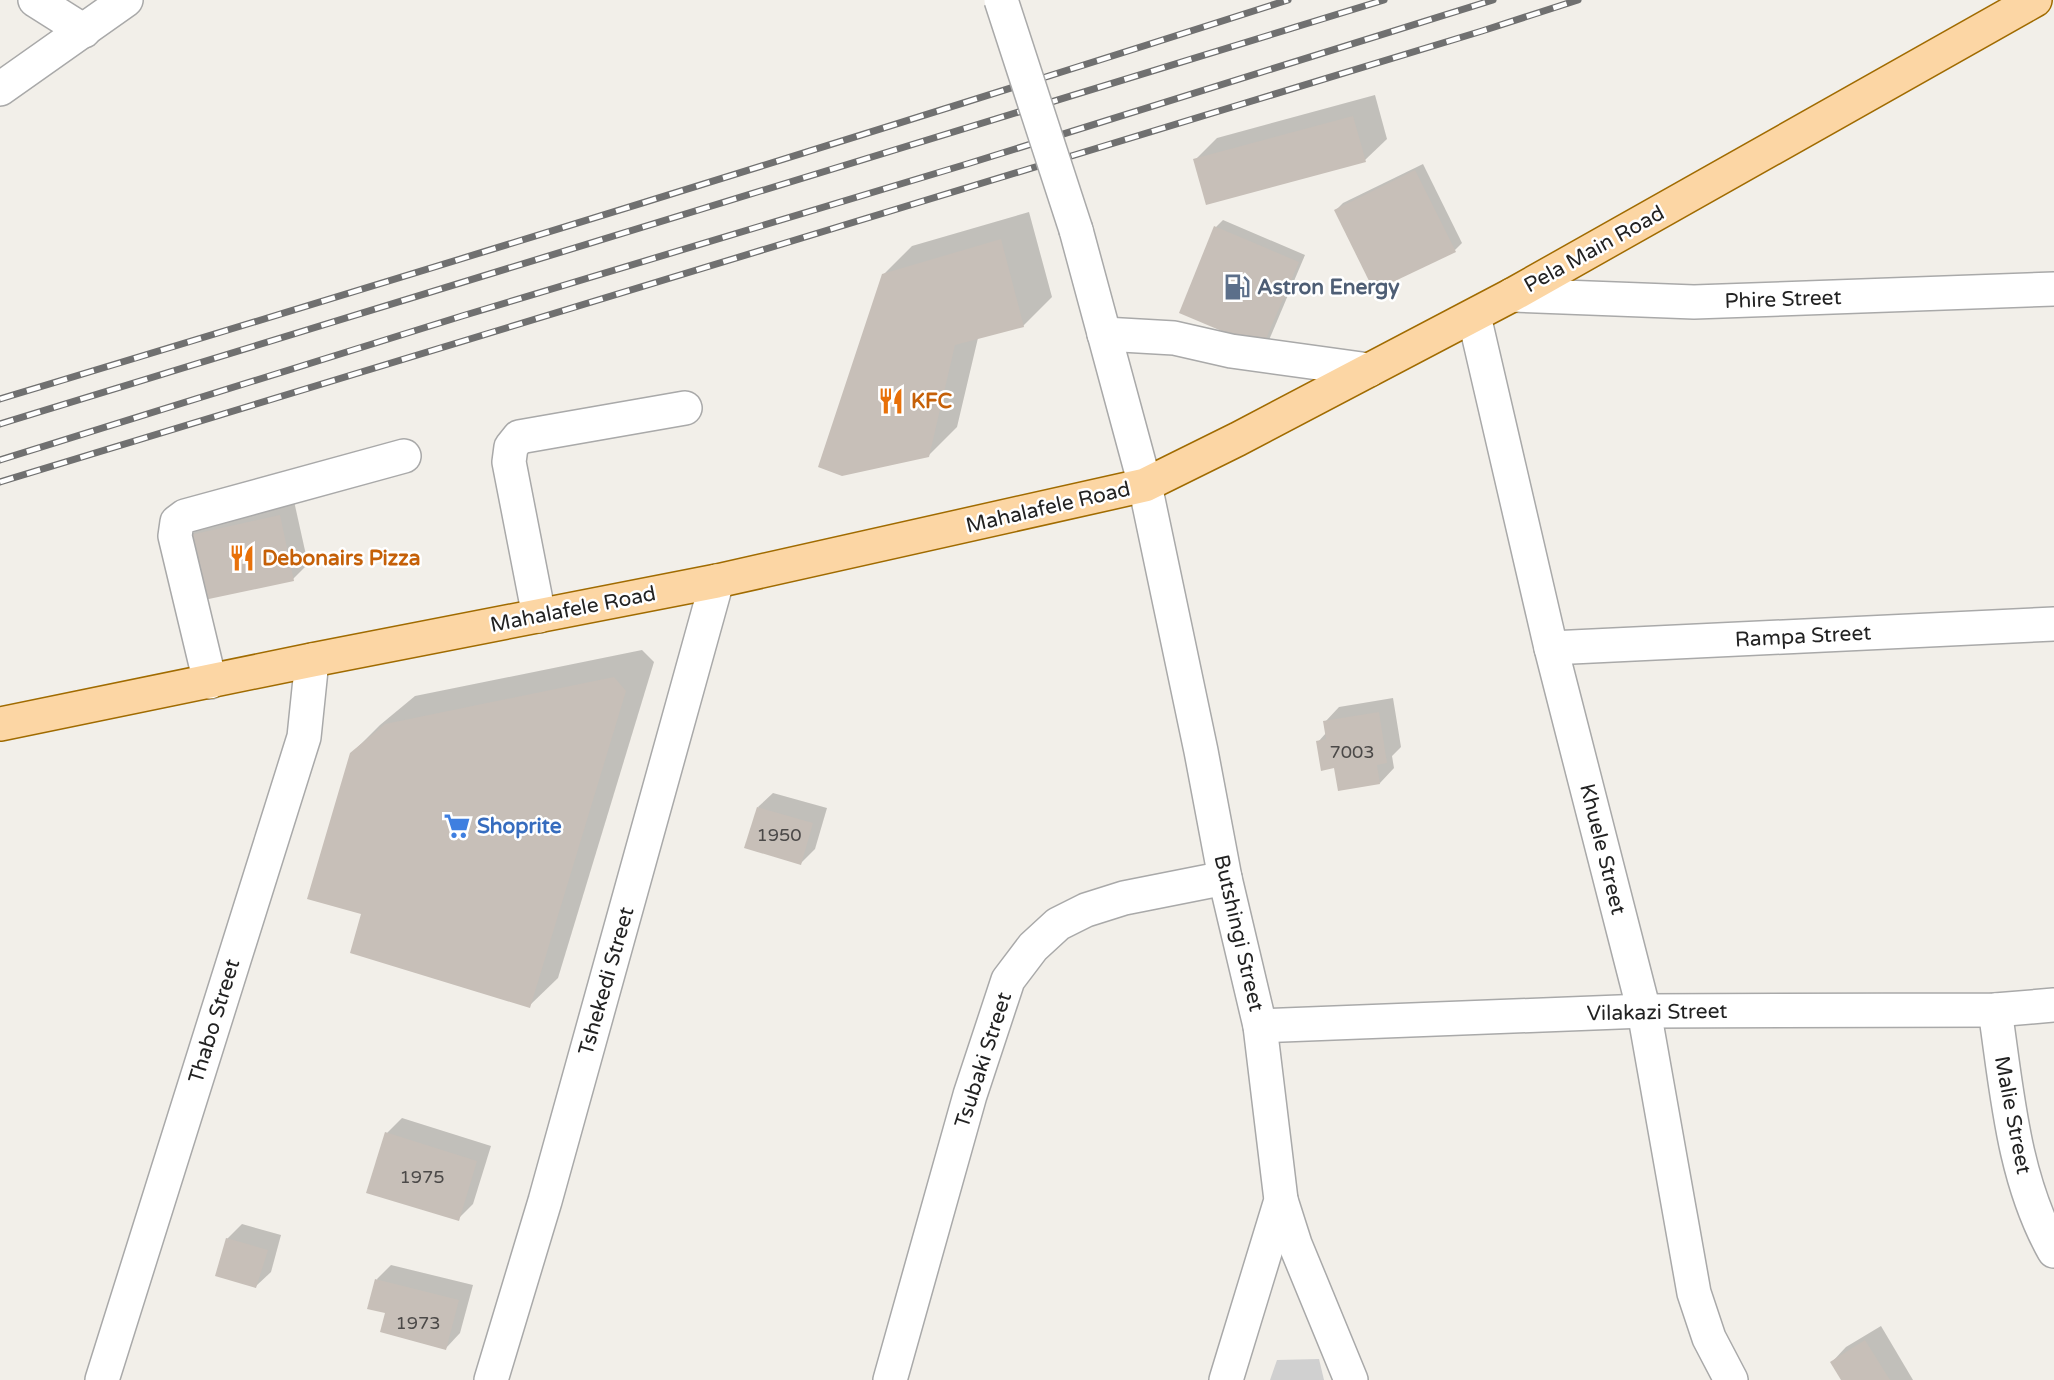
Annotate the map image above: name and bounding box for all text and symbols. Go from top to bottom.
street label: Pela Main Road [1520,201,1669,298]
fuel station icon: Astron Energy [1222,272,1252,302]
place label: Astron Energy [1257,275,1400,300]
street label: Phire Street [1724,285,1842,314]
restaurant icon: KFC [876,386,906,416]
place label: KFC [911,389,952,414]
street label: Mahalafele Road [963,476,1133,539]
restaurant icon: Debonairs Pizza [227,543,257,573]
place label: Debonairs Pizza [262,546,421,571]
street label: Mahalafele Road [488,581,658,638]
street label: Rampa Street [1734,620,1872,653]
house number: 7003 [1329,741,1375,763]
street label: Khuele Street [1574,781,1631,917]
supermarket icon: Shoprite [442,811,472,841]
place label: Shoprite [477,814,562,839]
house number: 1950 [756,824,802,846]
street label: Butshingi Street [1208,852,1269,1014]
street label: Tshekedi Street [573,904,640,1058]
street label: Thabo Street [184,956,245,1086]
street label: Tsubaki Street [950,989,1017,1131]
street label: Vilakazi Street [1586,999,1728,1026]
street label: Malie Street [1989,1054,2036,1176]
house number: 1975 [399,1166,445,1188]
house number: 1973 [395,1312,441,1334]

